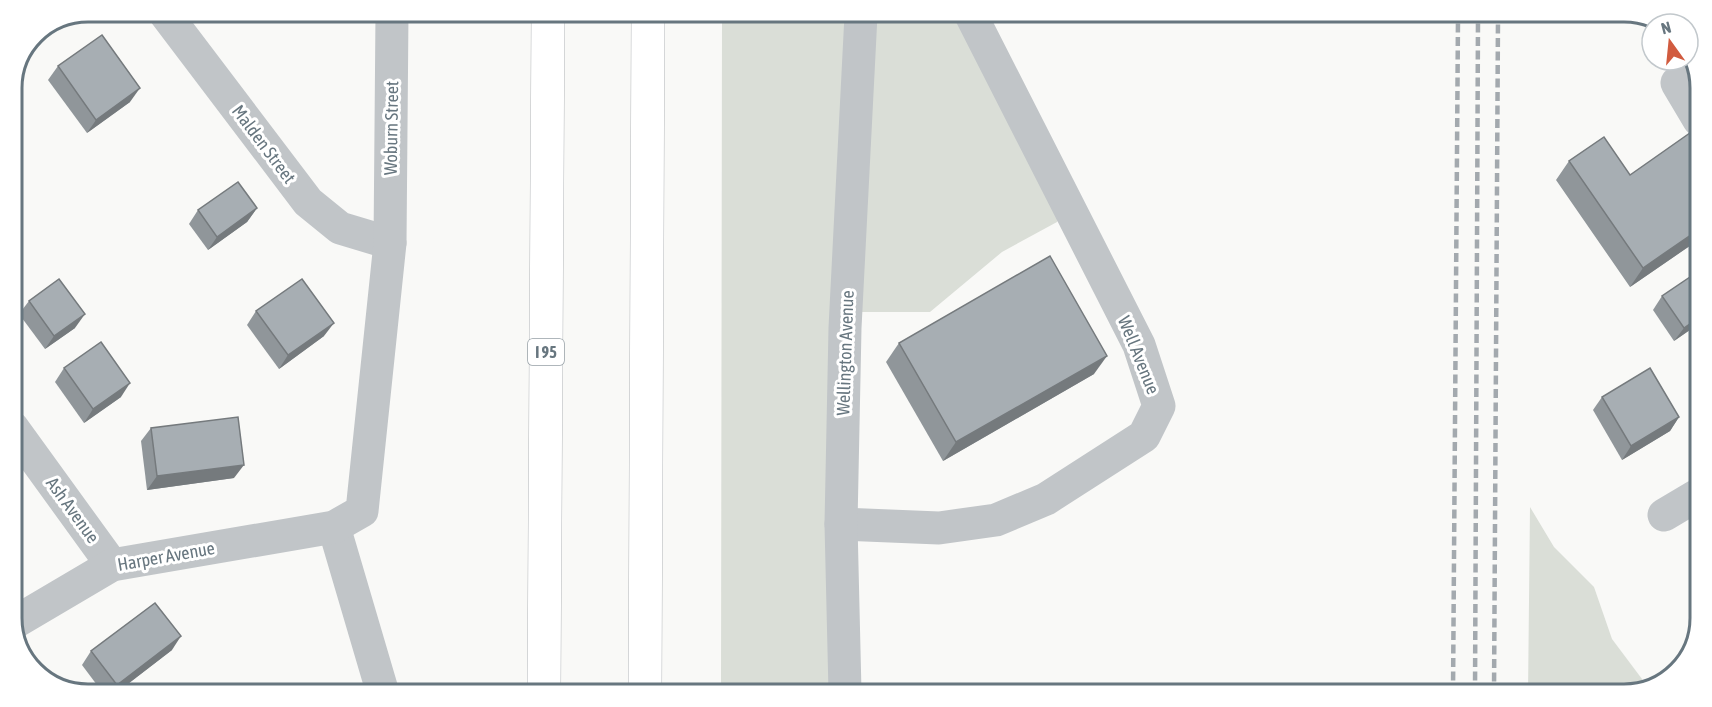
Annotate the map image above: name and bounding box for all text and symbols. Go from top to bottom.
north arrow [1640,12,1700,72]
text: N [1659,18,1673,37]
street label: Woburn Street [380,81,402,175]
street label: Malden Street [228,101,300,187]
street label: Wellington Avenue [832,290,858,416]
street label: Well Avenue [1114,313,1164,397]
road number: I 95 [528,339,564,365]
street label: Ash Avenue [42,473,104,547]
street label: Harper Avenue [116,537,216,575]

